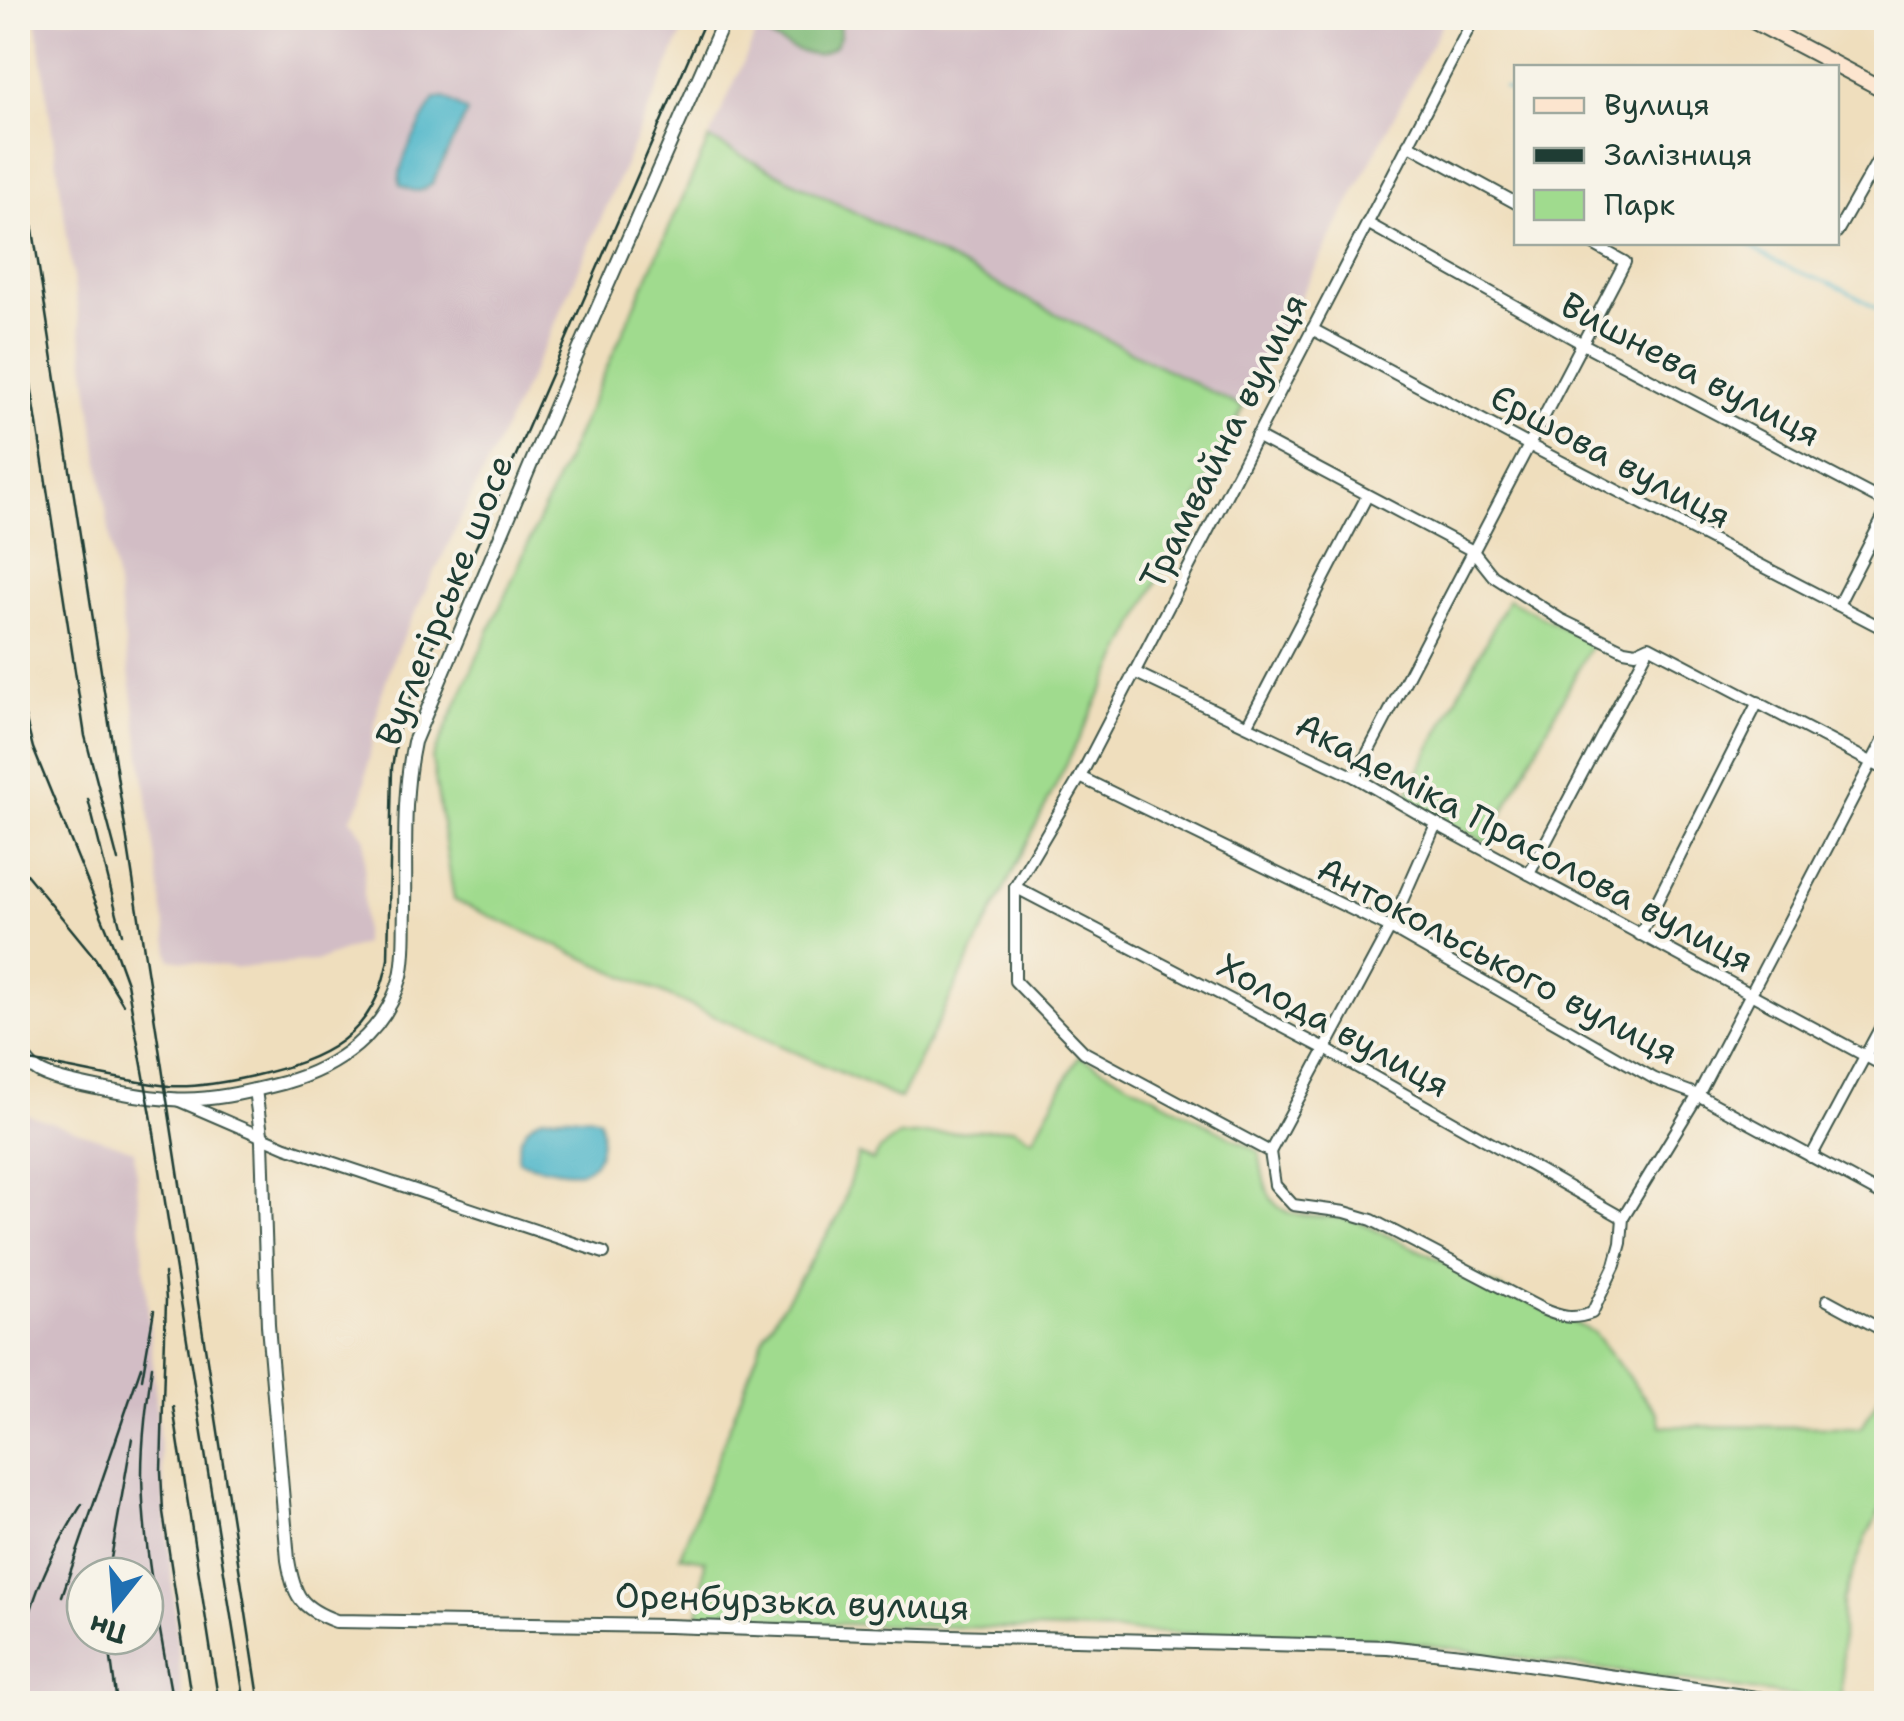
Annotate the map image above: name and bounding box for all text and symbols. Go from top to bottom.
legend [1514,65,1839,245]
text: Вулиця [1604,84,1710,125]
text: Залізниця [1604,134,1753,175]
text: Парк [1604,184,1675,225]
street label: Вишнева вулиця [1553,281,1829,457]
street label: Трамвайна вулиця [1128,285,1318,597]
street label: Єршова вулиця [1482,373,1740,539]
street label: Вуглегірське шосе [364,447,524,753]
street label: Академіка Прасолова вулиця [1288,701,1762,983]
street label: Антокольського вулиця [1309,845,1687,1075]
street label: Холода вулиця [1209,942,1459,1108]
north arrow [65,1556,165,1656]
street label: Оренбурзька вулиця [614,1571,970,1631]
text: Пн [84,1606,131,1653]

